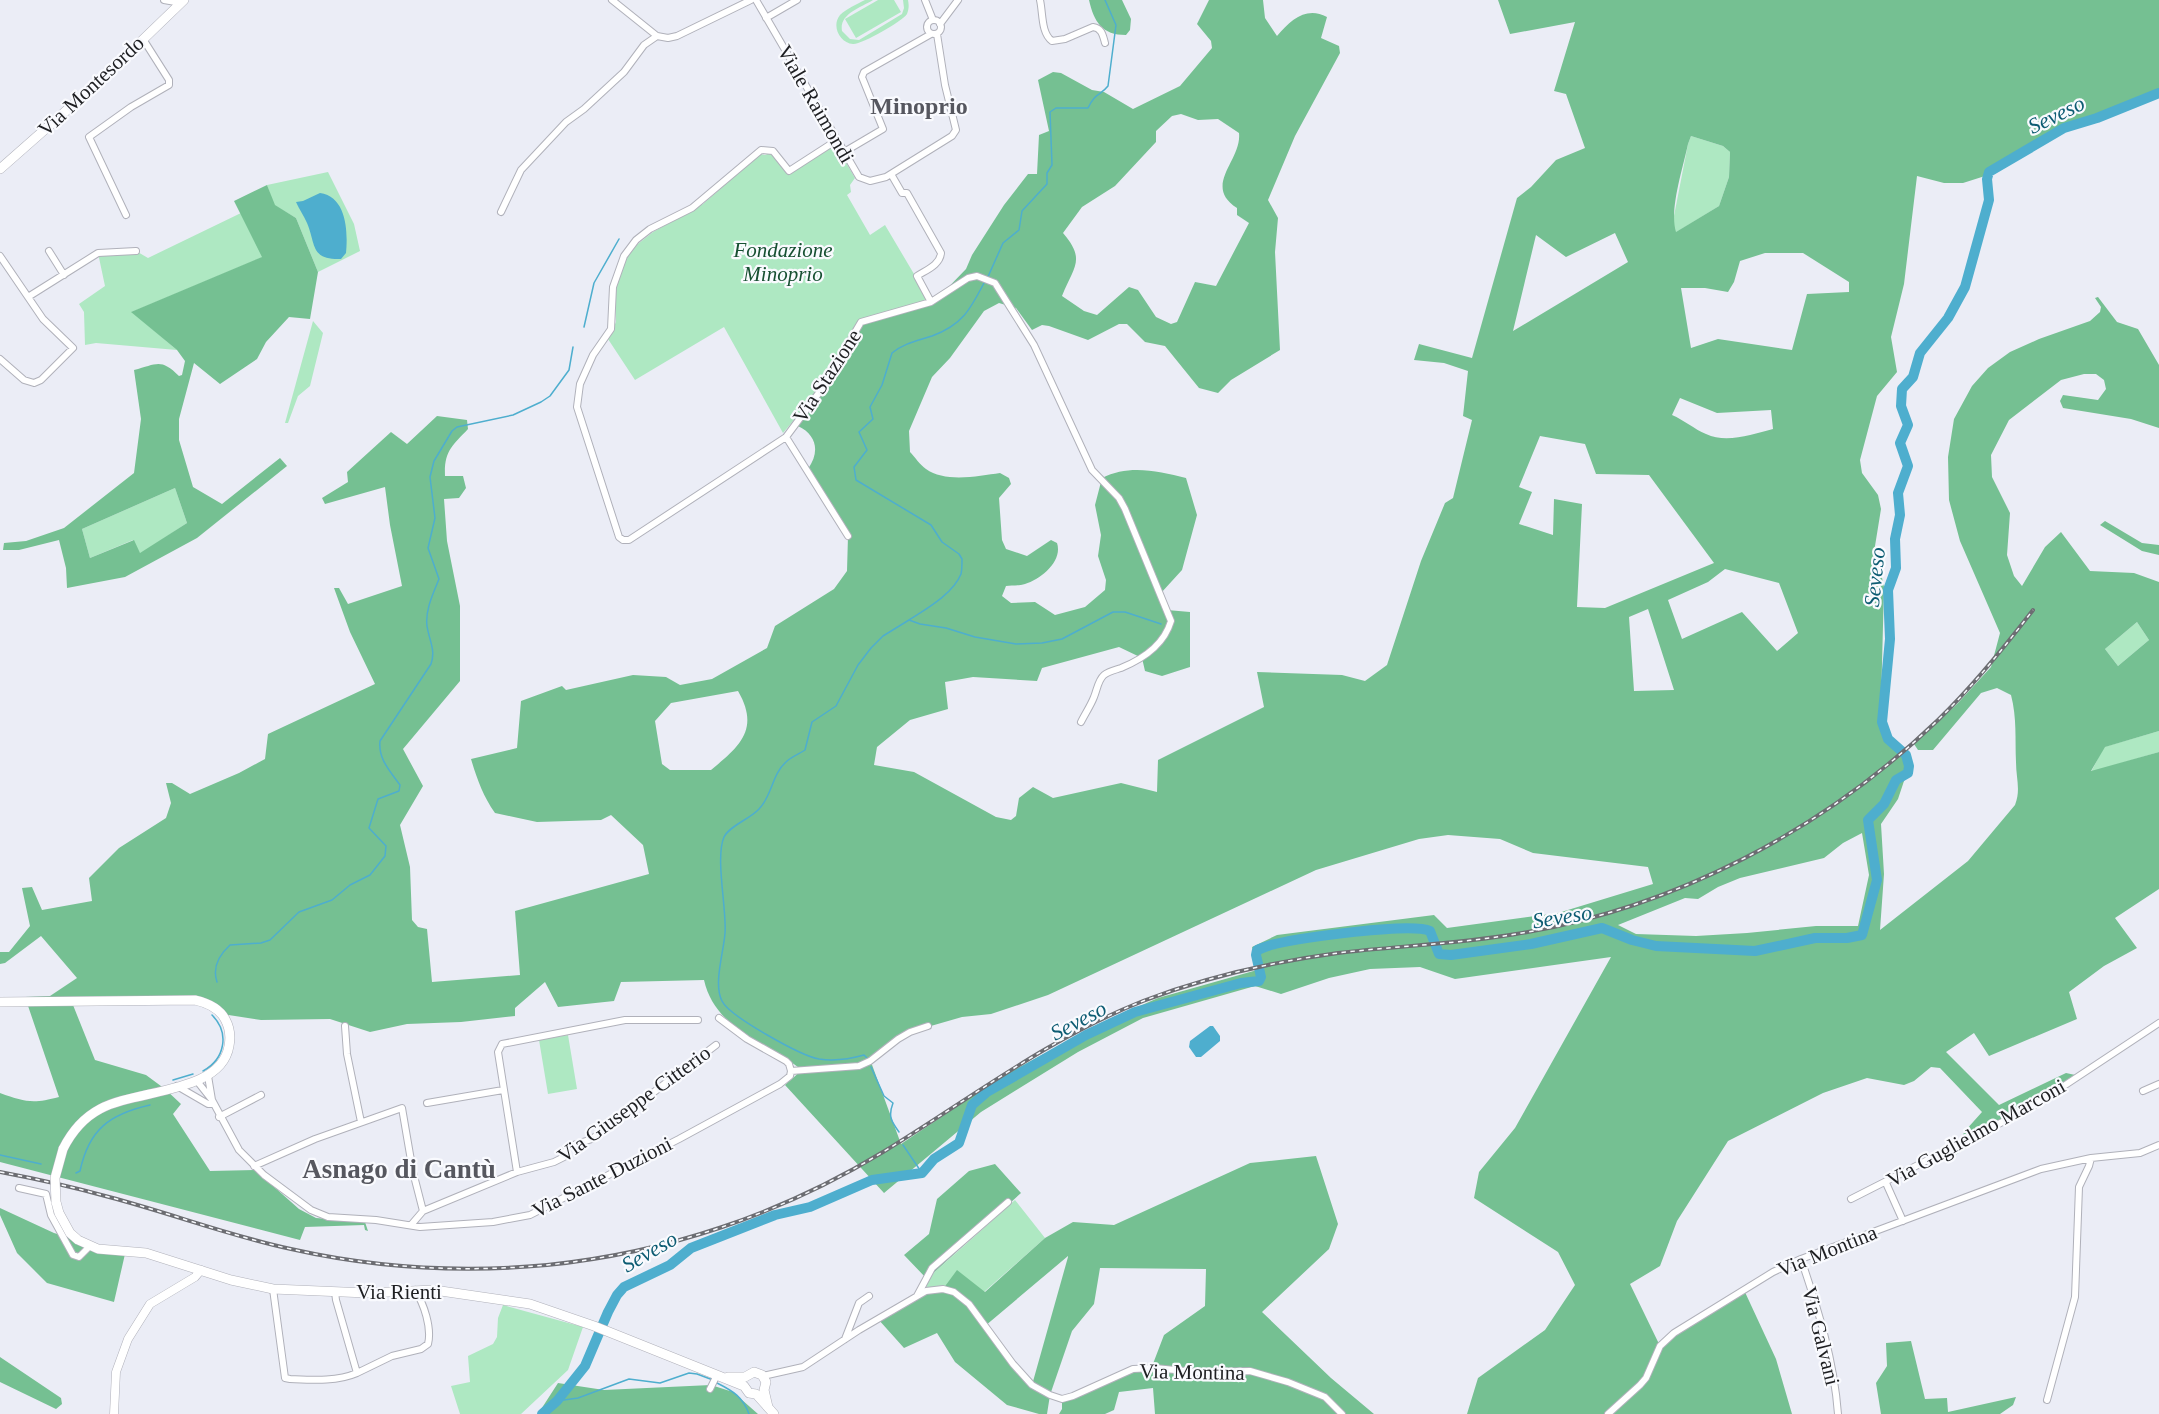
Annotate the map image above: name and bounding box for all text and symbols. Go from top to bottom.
street label: Via Montesordo [33,31,149,141]
street label: Viale Raimondi [773,41,860,167]
water label: Seveso [2024,90,2089,139]
district label: Minoprio [870,93,968,119]
park label: Fondazione Minoprio [732,238,833,286]
street label: Via Stazione [788,325,866,427]
water label: Seveso [1859,546,1890,608]
water label: Seveso [1531,899,1594,934]
water label: Seveso [1046,995,1111,1046]
street label: Via Giuseppe Citterio [553,1040,715,1168]
street label: Via Guglielmo Marconi [1882,1074,2070,1192]
street label: Via Sante Duzioni [528,1131,676,1223]
district label: Asnago di Cantù [302,1154,496,1184]
street label: Via Montina [1774,1220,1881,1282]
water label: Seveso [617,1226,681,1277]
street label: Via Rienti [356,1280,442,1304]
street label: Via Galvani [1797,1284,1845,1388]
street label: Via Montina [1139,1359,1246,1385]

